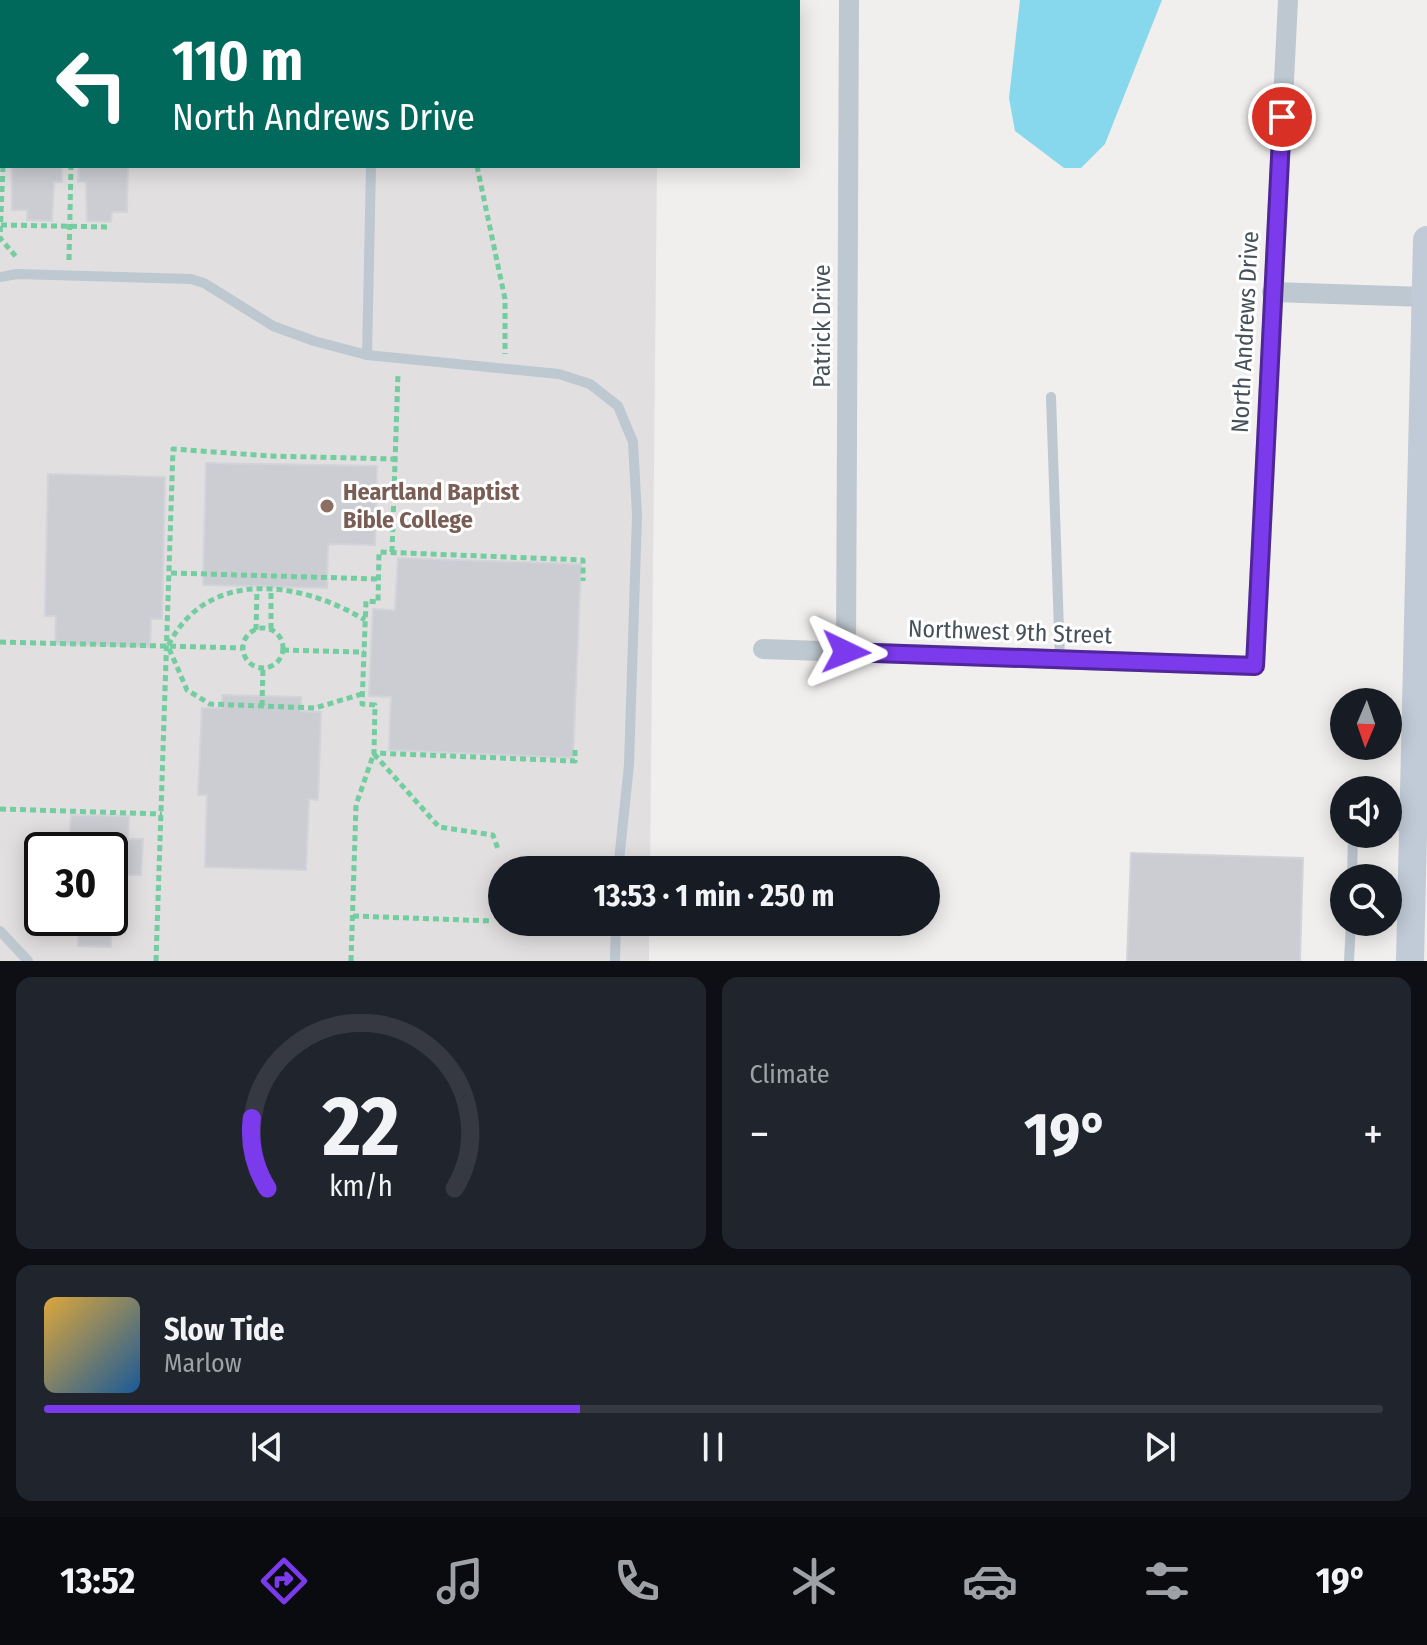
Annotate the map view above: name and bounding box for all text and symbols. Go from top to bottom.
text: 110 m [172,28,303,95]
icon: left [40,32,144,136]
pin [1248,83,1316,151]
icon: arrive [1260,95,1304,139]
text: North Andrews Drive [172,96,475,140]
street label: North Andrews Drive [1226,230,1264,434]
street label: Patrick Drive [808,264,836,388]
place label: Heartland Baptist Bible College [343,478,520,534]
marker: Heartland Baptist Bible College [318,497,336,515]
position arrow [804,610,888,694]
street label: Northwest 9th Street [907,614,1113,650]
north arrow [1330,688,1402,760]
map controls [1330,688,1402,936]
button: sound [1330,776,1402,848]
speed limit sign: 30 [24,832,128,936]
button: search [1330,864,1402,936]
text: 13:53 · 1 min · 250 m [594,878,834,914]
text: Climate [750,1059,830,1090]
text: 22 [321,1077,399,1177]
text: 19° [1024,1099,1108,1171]
text: − [750,1108,769,1161]
text: + [1363,1108,1383,1161]
text: km/h [329,1169,393,1204]
text: Slow Tide [164,1312,285,1348]
text: Marlow [164,1348,242,1379]
icon: previous [245,1425,289,1469]
icon: pause [691,1425,735,1469]
icon: next [1138,1425,1182,1469]
icon: directions [256,1553,312,1609]
icon: music [432,1553,488,1609]
icon: phone [609,1553,665,1609]
icon: climate [786,1553,842,1609]
icon: car [962,1553,1018,1609]
icon: filters [1139,1553,1195,1609]
text: 13:52 [60,1559,135,1603]
text: 19° [1316,1559,1367,1603]

